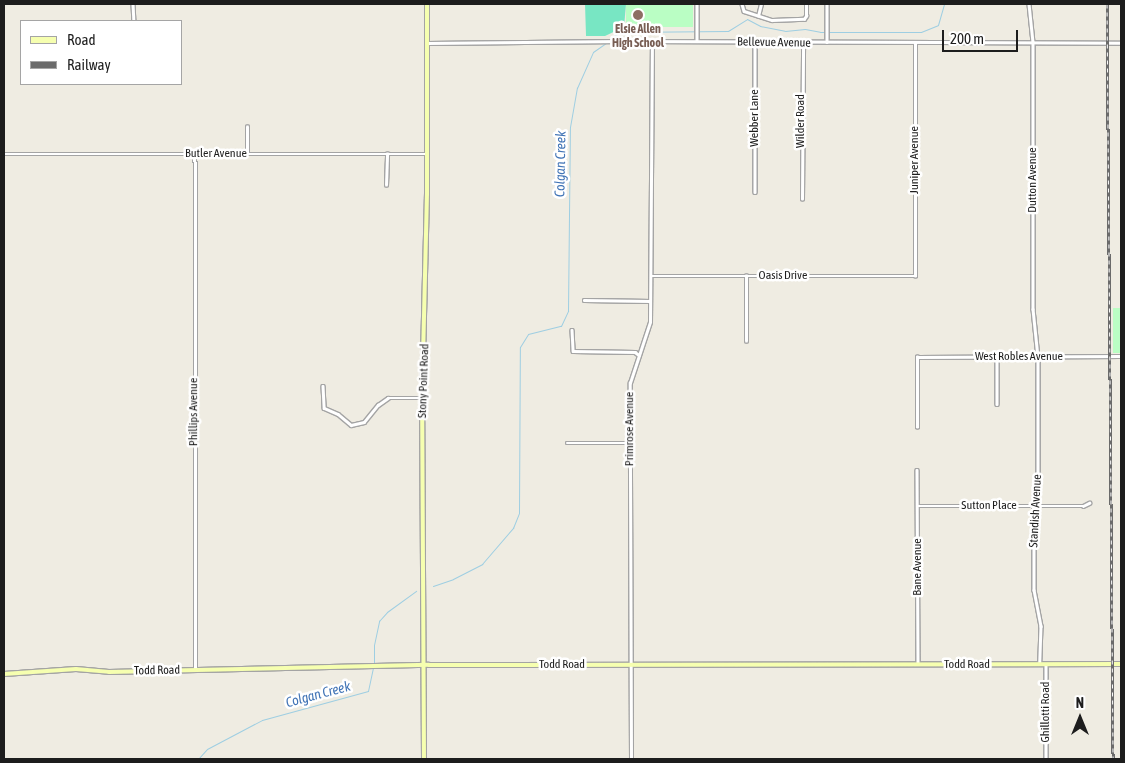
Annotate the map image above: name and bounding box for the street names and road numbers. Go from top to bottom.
street label: Bellevue Avenue [737,35,811,51]
street label: Webber Lane [748,89,762,147]
street label: Wilder Road [794,94,808,148]
street label: Juniper Avenue [908,126,922,194]
street label: Butler Avenue [185,147,247,161]
street label: Dutton Avenue [1026,147,1040,213]
street label: Oasis Drive [759,269,807,283]
street label: Stony Point Road [416,344,432,418]
street label: West Robles Avenue [975,350,1063,364]
street label: Phillips Avenue [187,378,201,446]
street label: Primrose Avenue [623,392,637,466]
street label: Standish Avenue [1027,474,1045,548]
street label: Sutton Place [961,499,1017,513]
street label: Bane Avenue [911,538,925,596]
street label: Todd Road [539,658,585,672]
street label: Todd Road [944,658,990,672]
street label: Todd Road [134,663,180,679]
street label: Ghillotti Road [1039,681,1053,743]

